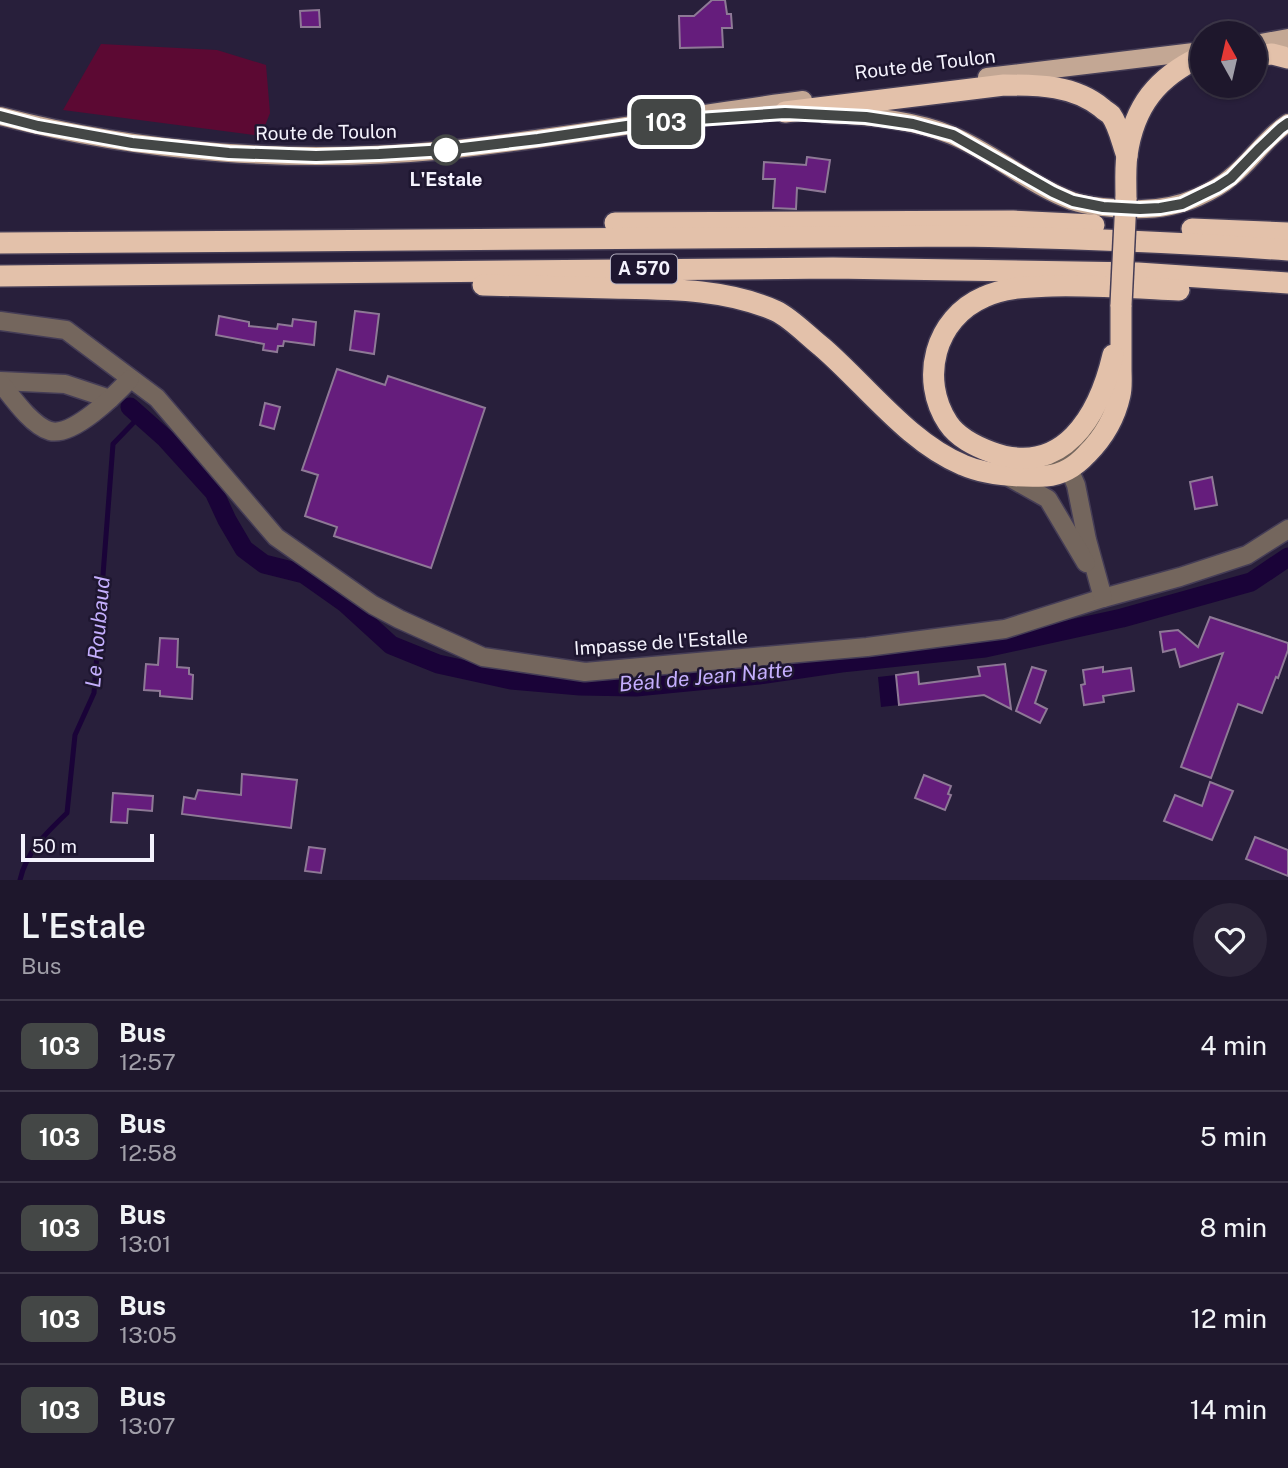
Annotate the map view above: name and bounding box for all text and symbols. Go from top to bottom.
north arrow [1190,21,1267,98]
map controls [1190,21,1267,98]
street label: Route de Toulon [853,44,997,84]
line badge: 103 [626,99,706,145]
text: 103 [645,108,687,136]
street label: Route de Toulon [255,120,397,144]
marker: L'Estale [431,135,461,165]
place label: L'Estale [409,168,483,190]
road number: A 570 [611,255,677,284]
water label: Le Roubaud [80,575,115,689]
street label: Impasse de l'Estalle [573,625,749,659]
water label: Béal de Jean Natte [618,656,794,697]
scale bar [21,831,154,863]
text: 50 m [32,835,77,857]
button: heart [1193,903,1267,977]
text: L'Estale [21,907,146,945]
text: Bus [21,952,61,979]
text: Bus [119,1017,166,1048]
text: 4 min [1200,1030,1267,1061]
text: 103 [39,1032,80,1060]
text: 12:57 [119,1048,176,1075]
text: Bus [119,1108,166,1139]
text: 5 min [1200,1121,1267,1152]
text: 103 [39,1123,80,1151]
text: 12:58 [119,1139,177,1166]
text: Bus [119,1199,166,1230]
text: 8 min [1200,1212,1267,1243]
text: 103 [39,1214,80,1242]
text: 13:01 [119,1230,171,1257]
text: Bus [119,1290,166,1321]
text: 12 min [1191,1303,1267,1334]
text: 103 [39,1305,80,1333]
text: 13:05 [119,1321,177,1348]
text: Bus [119,1381,166,1412]
text: 14 min [1190,1394,1267,1425]
text: 103 [39,1396,80,1424]
text: 13:07 [119,1412,176,1439]

